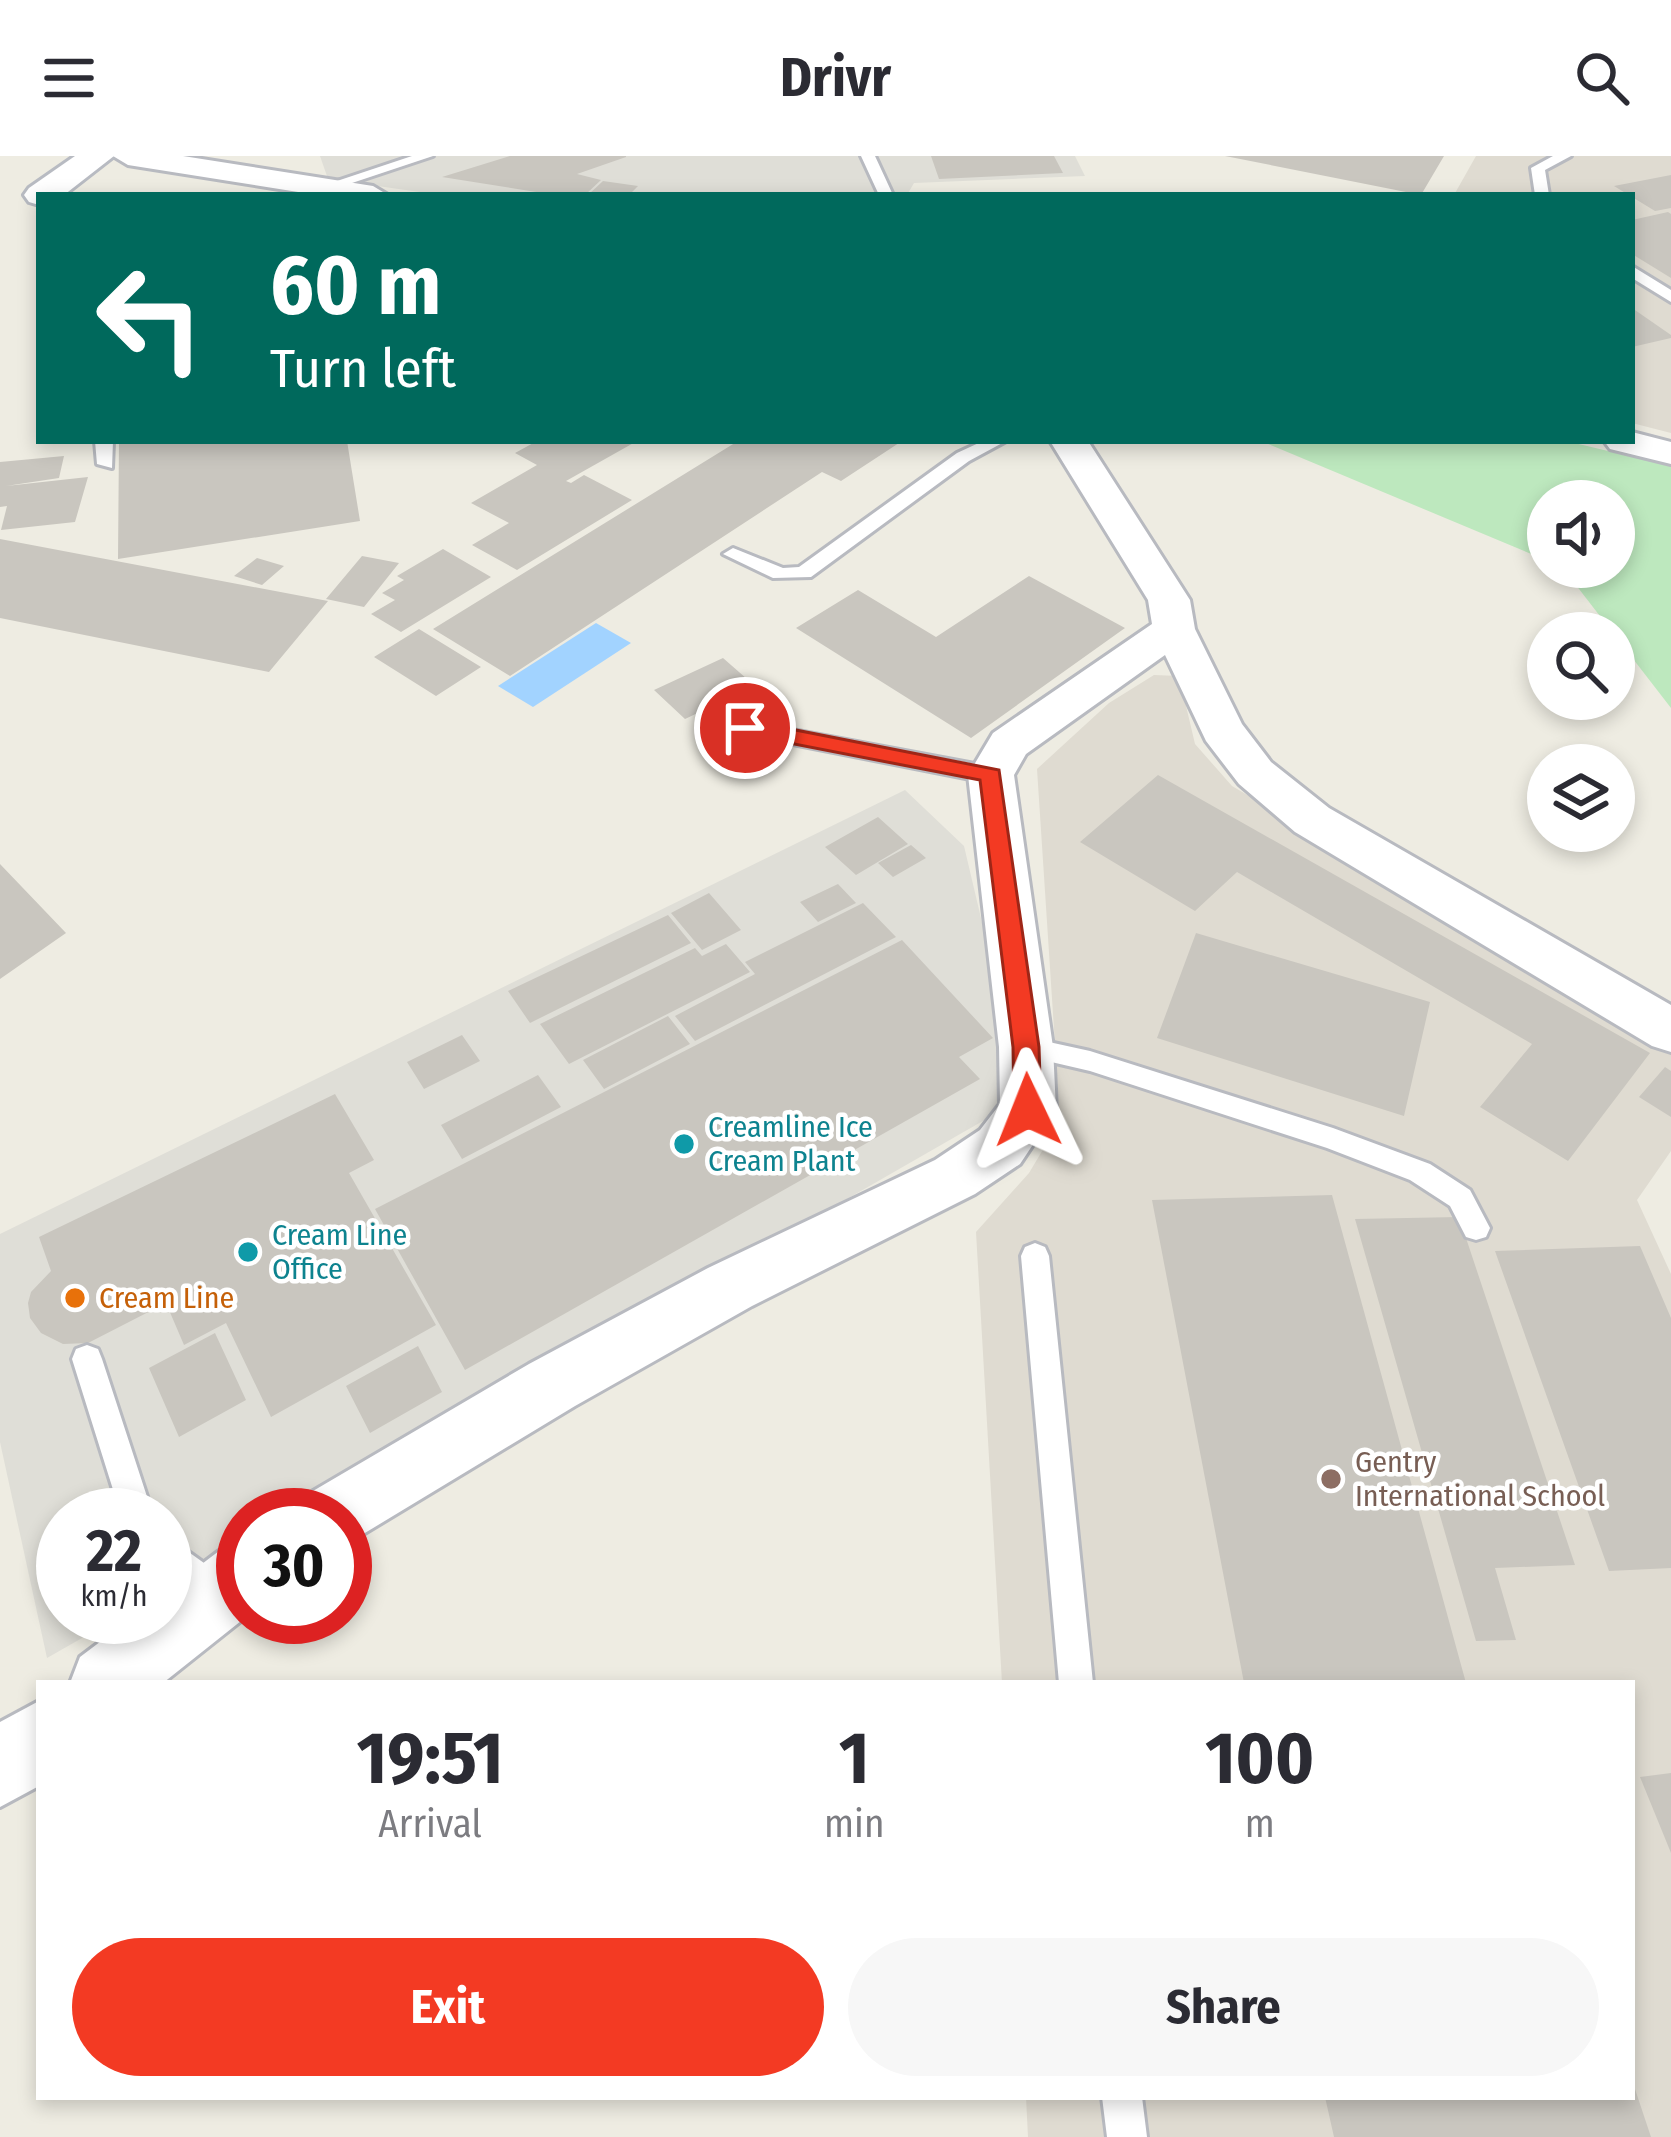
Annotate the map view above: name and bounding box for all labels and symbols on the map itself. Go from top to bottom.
pin [694,677,796,779]
position arrow [965,1047,1091,1173]
place label: Creamline Ice Cream Plant [708,1109,873,1179]
marker: Creamline Ice Cream Plant [671,1131,697,1157]
place label: Cream Line Office [272,1217,407,1287]
marker: Cream Line Office [235,1239,261,1265]
place label: Cream Line [99,1280,234,1316]
marker: Cream Line [62,1285,88,1311]
place label: Gentry International School [1355,1444,1605,1514]
marker: Gentry International School [1318,1466,1344,1492]
speed limit sign: 30 [216,1488,372,1644]

